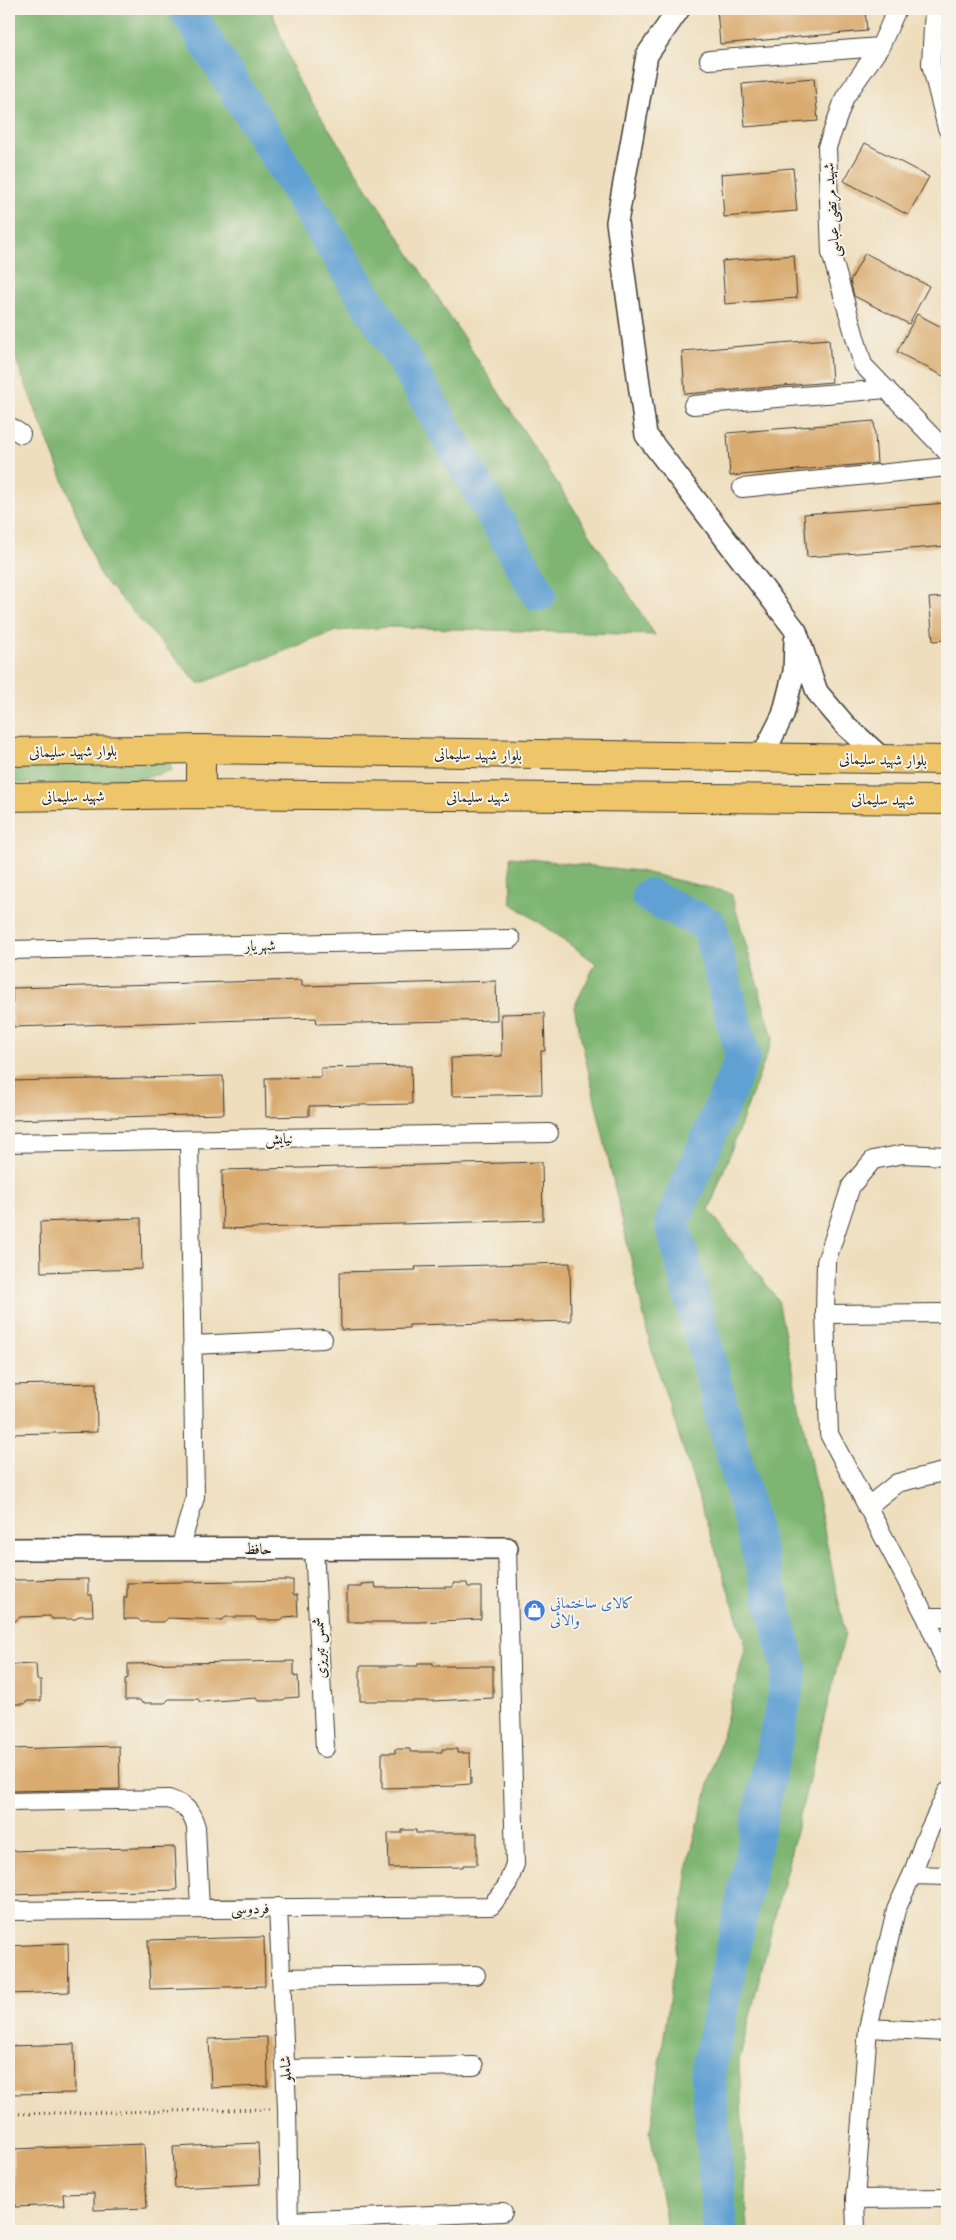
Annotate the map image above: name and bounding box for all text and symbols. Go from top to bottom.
street label: شهید مرتضی عباسی [818,162,846,258]
street label: بلوار شهید سلیمانی [29,741,117,762]
street label: بلوار شهید سلیمانی [434,744,522,765]
street label: بلوار شهید سلیمانی [839,749,927,770]
street label: شهید سلیمانی [41,786,105,807]
street label: شهید سلیمانی [446,787,510,807]
street label: شهید سلیمانی [851,789,915,810]
street label: شهریار [242,935,276,956]
street label: نیایش [265,1128,293,1149]
street label: حافظ [244,1539,272,1558]
place label: کالای ساختمانی والائی [550,1593,634,1629]
shop icon: کالای ساختمانی والائی [522,1599,546,1623]
street label: شمس تبریزی [308,1617,331,1679]
street label: فردوسی [231,1898,269,1920]
street label: شاملو [275,2055,295,2085]

